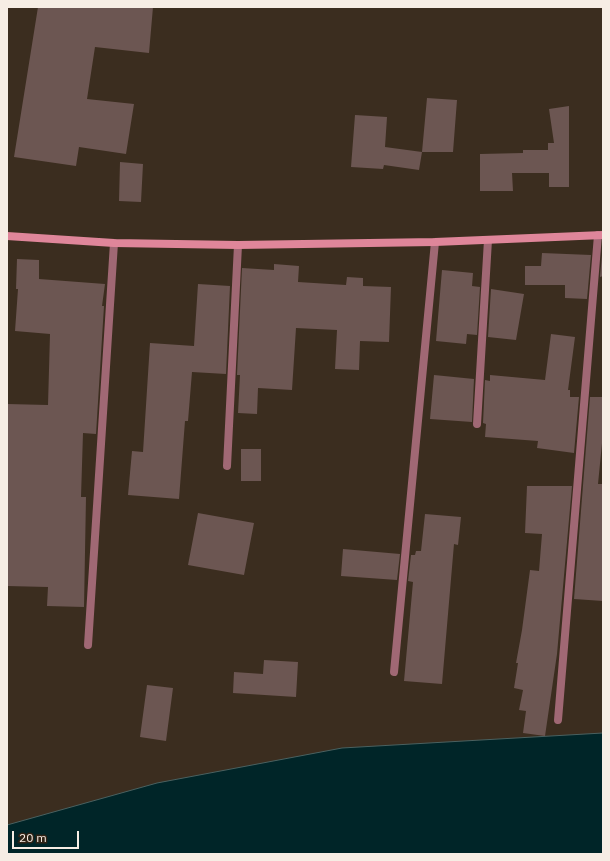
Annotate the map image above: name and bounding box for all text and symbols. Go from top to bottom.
scale bar [14,823,81,849]
text: 20 m [19,830,47,845]

